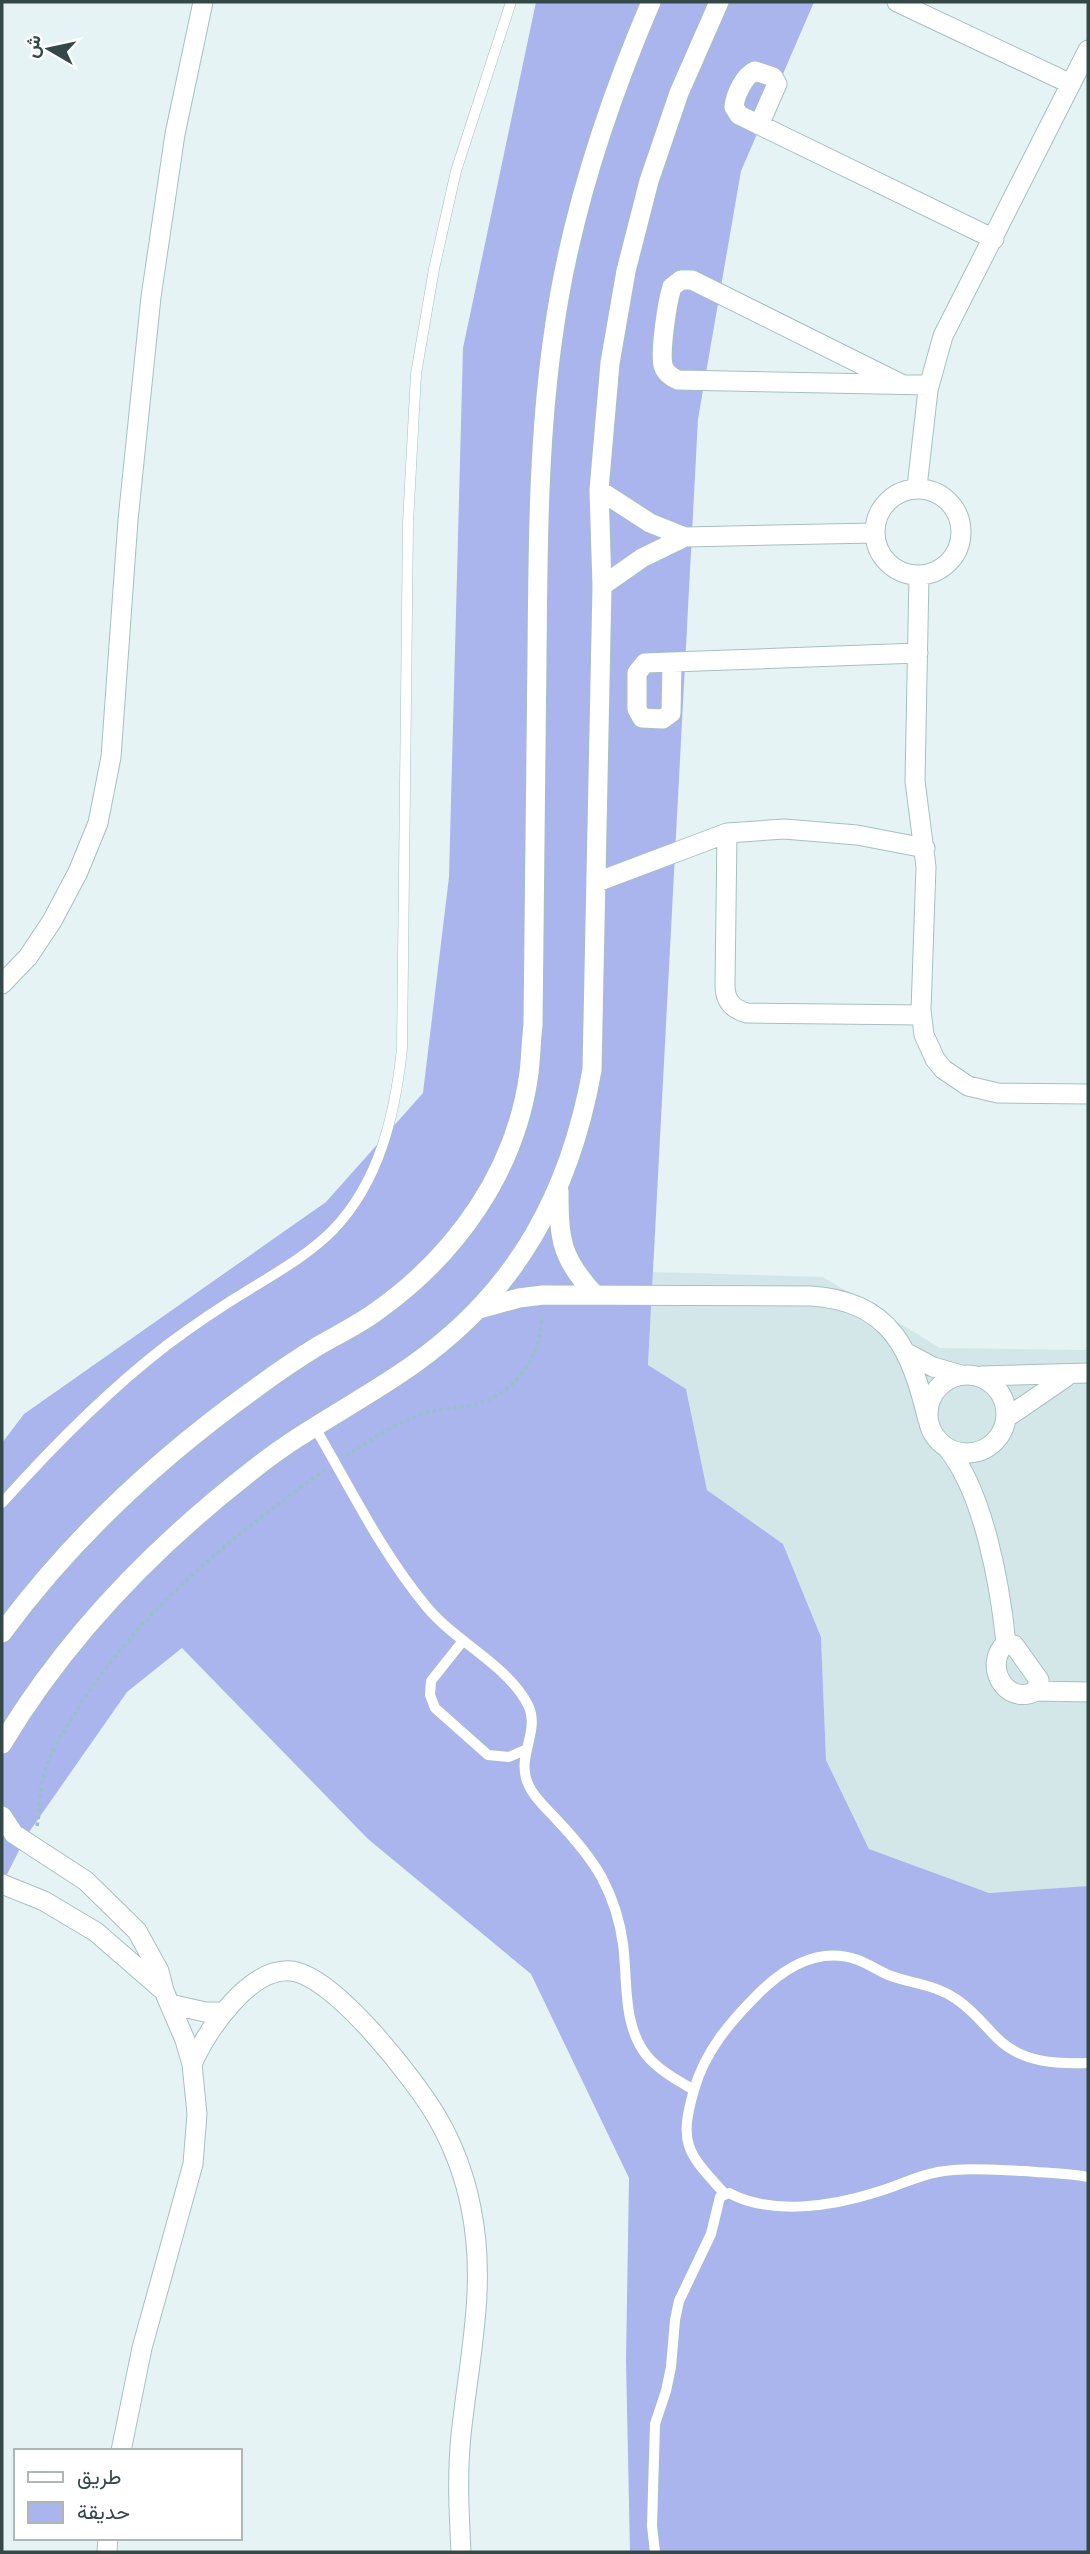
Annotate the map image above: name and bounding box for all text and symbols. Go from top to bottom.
north arrow [14,14,84,84]
text: ش [20,33,46,59]
legend [14,2449,242,2540]
text: طريق [77,2465,122,2490]
text: حديقة [77,2500,130,2524]

